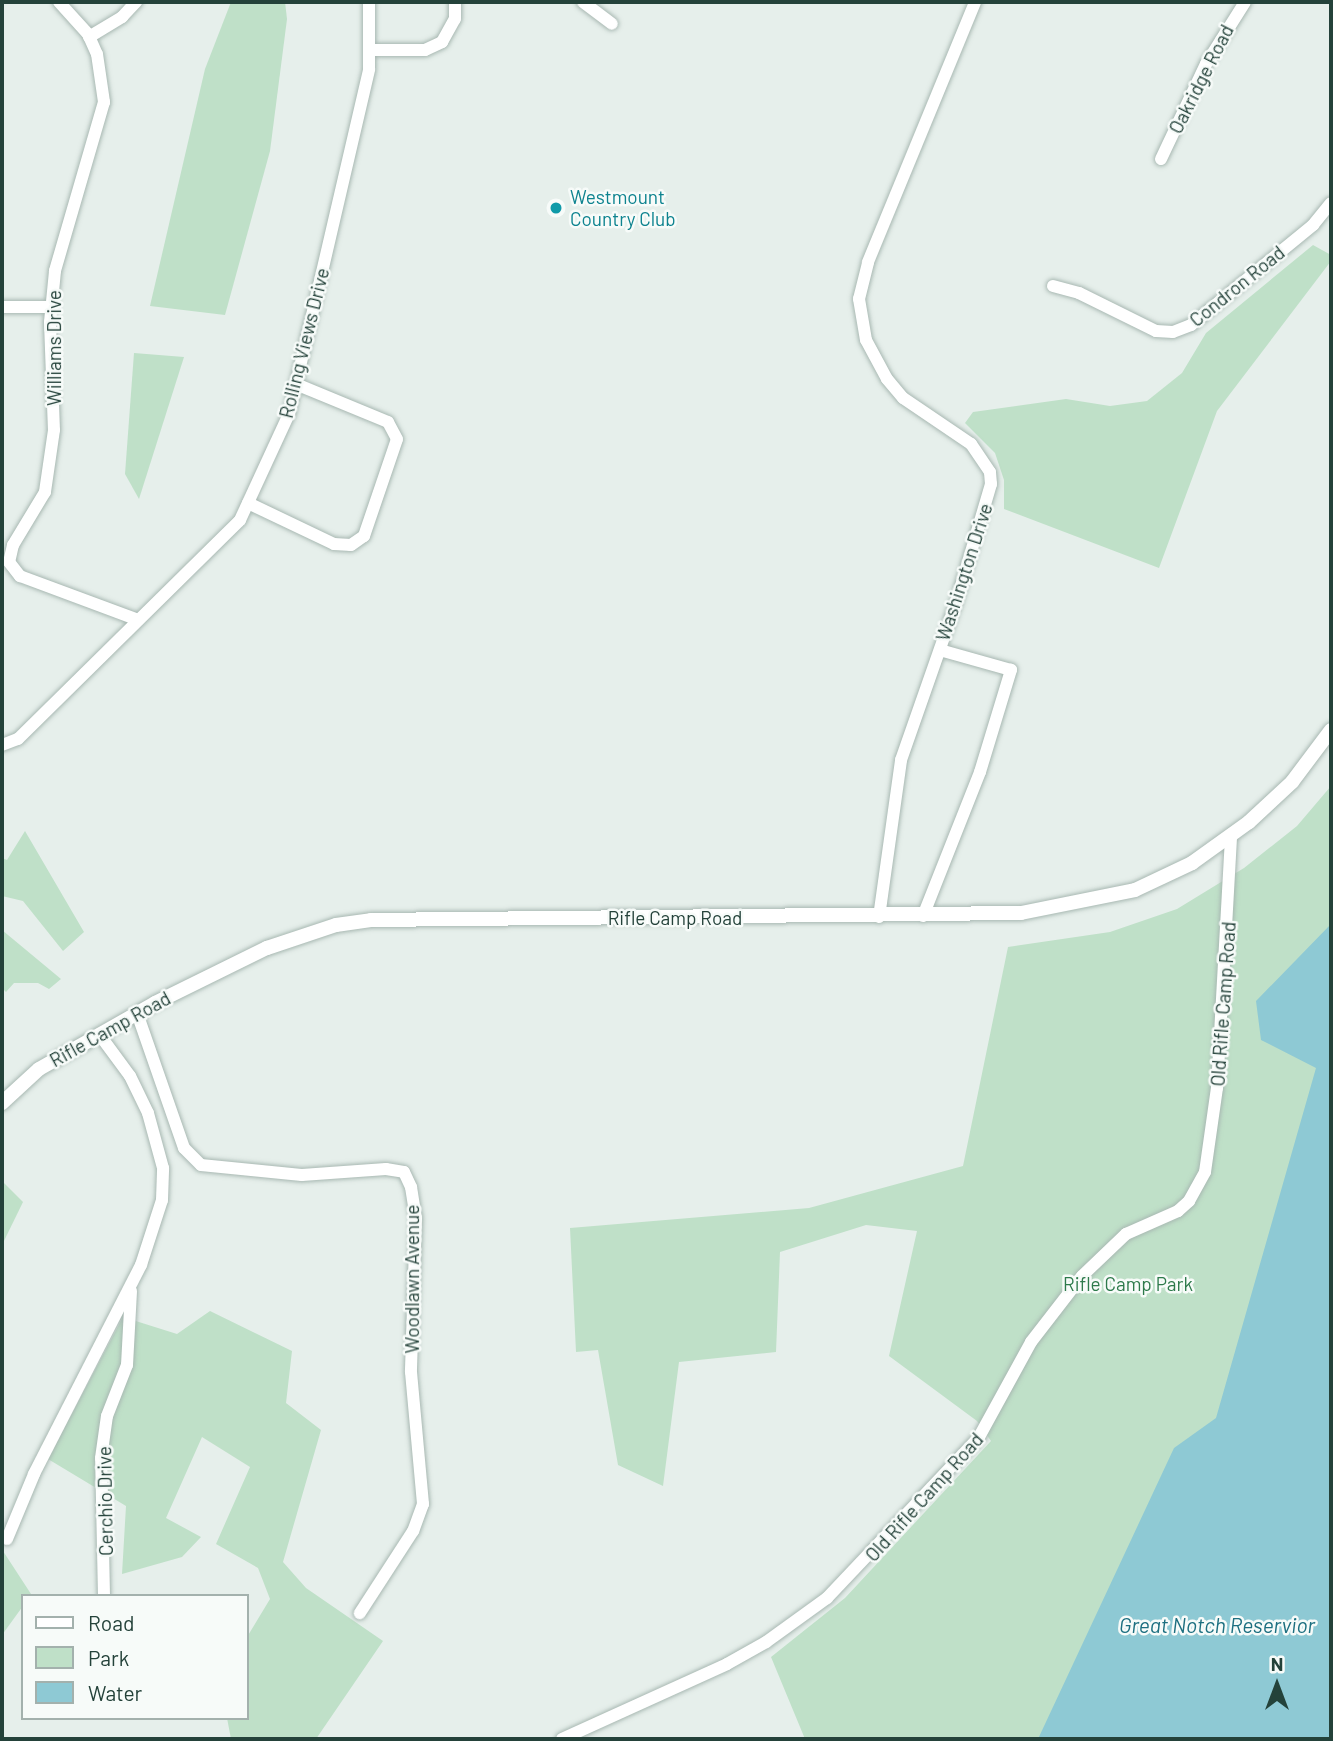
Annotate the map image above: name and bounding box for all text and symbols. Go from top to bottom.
street label: Oakridge Road [1164,21,1238,137]
place label: Westmount Country Club [570,186,676,230]
marker: Westmount Country Club [548,200,564,216]
street label: Condron Road [1185,241,1289,331]
street label: Rolling Views Drive [274,266,334,420]
street label: Williams Drive [43,290,65,406]
street label: Washington Drive [931,500,997,644]
street label: Rifle Camp Road [608,907,742,929]
street label: Old Rifle Camp Road [1206,921,1240,1087]
street label: Rifle Camp Road [46,986,174,1072]
street label: Woodlawn Avenue [401,1205,423,1353]
park label: Rifle Camp Park [1063,1273,1193,1295]
street label: Old Rifle Camp Road [860,1428,988,1566]
street label: Cerchio Drive [93,1446,117,1556]
legend [21,1594,248,1720]
text: Road [88,1610,134,1635]
water label: Great Notch Reservior [1119,1612,1315,1638]
text: Park [88,1645,129,1670]
north arrow [1242,1650,1312,1720]
text: N [1271,1652,1283,1675]
text: Water [88,1680,142,1705]

